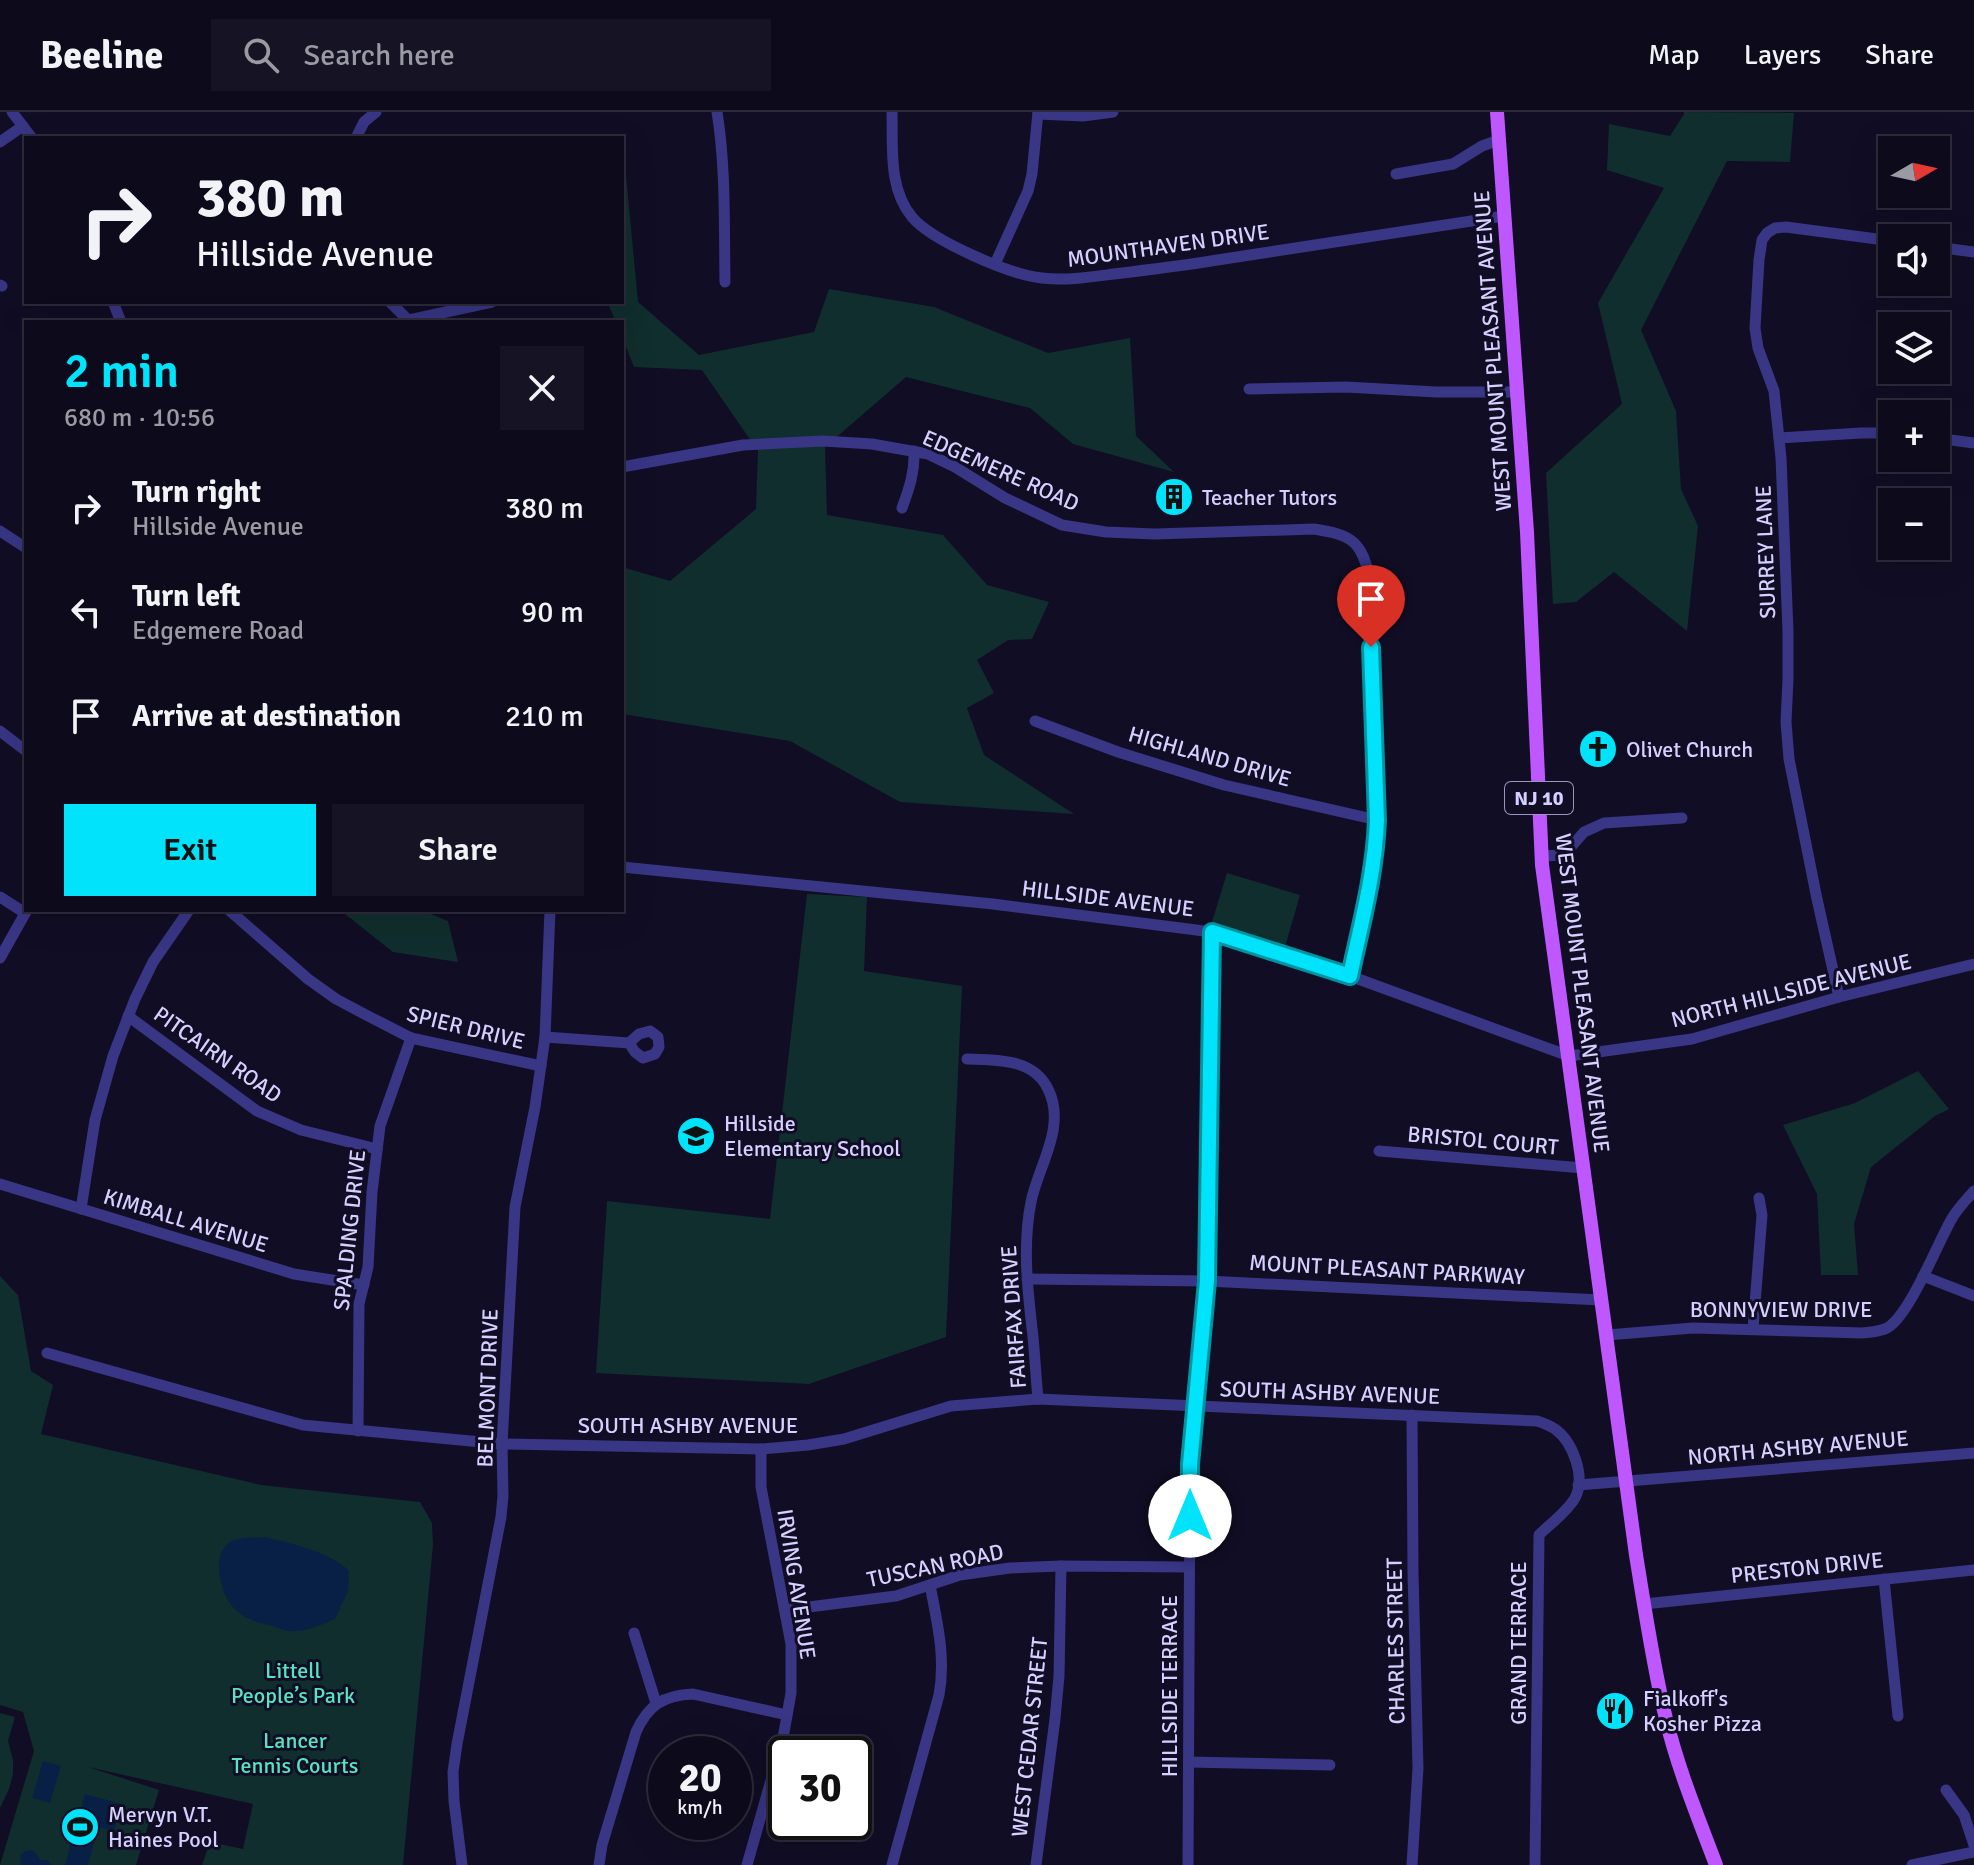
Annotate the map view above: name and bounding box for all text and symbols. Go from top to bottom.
search box [211,19,771,91]
text: Beeline [40,32,163,79]
icon: search [239,33,283,77]
text: Search here [303,37,455,74]
text: Map [1648,38,1700,72]
text: Layers [1744,38,1821,72]
text: Share [1865,38,1934,72]
north arrow [1878,136,1950,208]
map controls [1878,136,1950,560]
text: 380 m [196,163,344,232]
icon: right [64,168,168,272]
street label: WEST MOUNT PLEASANT AVENUE [1468,190,1517,512]
street label: MOUNTHAVEN DRIVE [1065,218,1271,273]
button: sound [1878,224,1950,296]
text: Hillside Avenue [196,232,434,277]
button: layers [1878,312,1950,384]
text: 2 min [64,342,179,401]
button: close [500,346,584,430]
button: + [1878,400,1950,472]
text: 680 m · 10:56 [64,402,215,434]
street label: EDGEMERE ROAD [918,424,1083,517]
text: Turn right [132,474,261,511]
building icon: Teacher Tutors [1153,476,1195,518]
place label: Teacher Tutors [1202,484,1337,511]
street label: SURREY LANE [1750,485,1781,619]
icon: right [64,486,108,530]
button: − [1878,488,1950,560]
text: 380 m [505,490,584,527]
text: Hillside Avenue [132,511,304,543]
pin [1337,565,1405,647]
icon: arrive [1349,577,1393,621]
text: Turn left [132,578,241,615]
icon: left [64,590,108,634]
text: 90 m [521,594,584,631]
text: Edgemere Road [132,615,304,647]
icon: arrive [64,694,108,738]
text: Arrive at destination [132,698,401,735]
text: 210 m [505,698,584,735]
street label: HIGHLAND DRIVE [1125,720,1294,793]
church icon: Olivet Church [1577,728,1619,770]
place label: Olivet Church [1626,736,1753,763]
road number: NJ 10 [1505,782,1573,814]
button: Exit [64,804,316,896]
button: Share [332,804,584,896]
street label: WEST MOUNT PLEASANT AVENUE [1550,832,1615,1154]
street label: HILLSIDE AVENUE [1020,875,1196,922]
street label: NORTH HILLSIDE AVENUE [1668,948,1914,1033]
street label: PITCAIRN ROAD [148,1000,287,1109]
street label: SPIER DRIVE [404,1000,528,1055]
place label: Hillside Elementary School [724,1110,901,1162]
school or university icon: Hillside Elementary School [675,1115,717,1157]
street label: BRISTOL COURT [1406,1120,1560,1161]
street label: SPALDING DRIVE [328,1148,371,1312]
street label: KIMBALL AVENUE [100,1183,272,1258]
street label: FAIRFAX DRIVE [995,1244,1032,1390]
street label: MOUNT PLEASANT PARKWAY [1249,1249,1525,1290]
street label: BONNYVIEW DRIVE [1690,1296,1872,1323]
street label: BELMONT DRIVE [471,1308,504,1468]
street label: SOUTH ASHBY AVENUE [1219,1375,1441,1410]
street label: SOUTH ASHBY AVENUE [578,1412,798,1439]
street label: NORTH ASHBY AVENUE [1686,1424,1910,1471]
position arrow [1148,1474,1232,1558]
street label: IRVING AVENUE [771,1507,822,1661]
street label: TUSCAN ROAD [864,1538,1006,1593]
street label: PRESTON DRIVE [1729,1546,1885,1589]
street label: CHARLES STREET [1381,1557,1410,1725]
street label: GRAND TERRACE [1505,1561,1532,1725]
street label: HILLSIDE TERRACE [1156,1595,1183,1777]
street label: WEST CEDAR STREET [1006,1636,1053,1838]
park label: Littell People’s Park [231,1657,355,1709]
place label: Fialkoff's Kosher Pizza [1643,1685,1762,1737]
restaurant icon: Fialkoff's Kosher Pizza [1594,1690,1636,1732]
park label: Lancer Tennis Courts [232,1727,358,1779]
speed limit sign: 30 [768,1736,872,1840]
text: 20 [678,1753,722,1803]
text: km/h [677,1795,723,1820]
place label: Mervyn V.T. Haines Pool [108,1801,219,1853]
sports icon: Mervyn V.T. Haines Pool [59,1806,101,1848]

